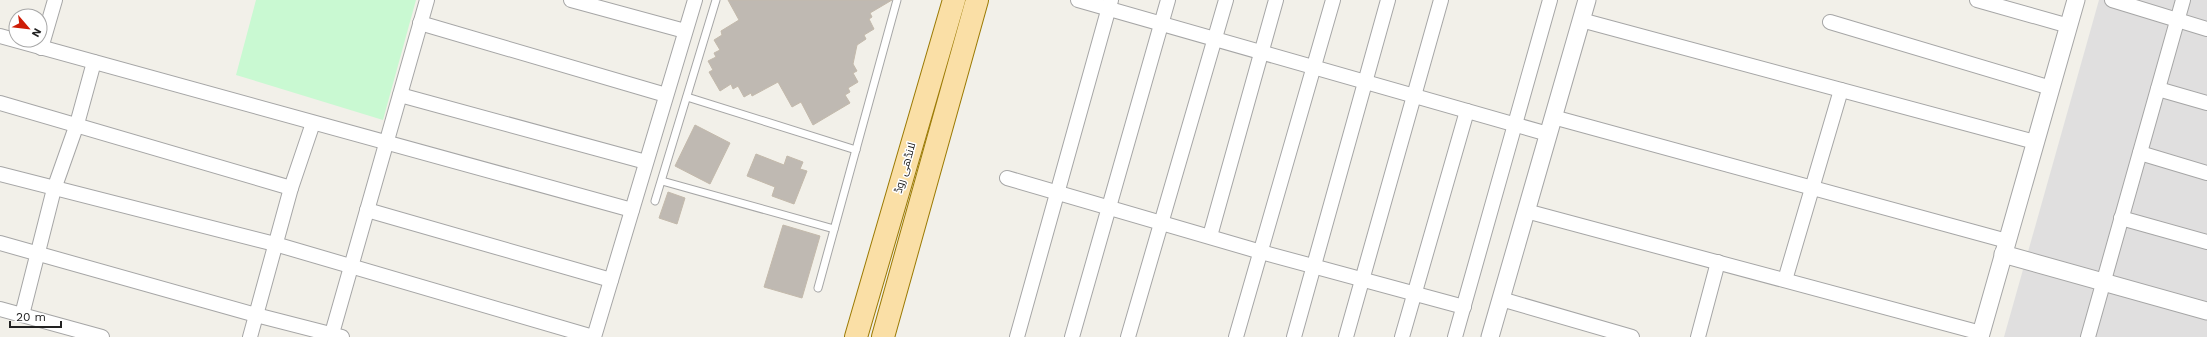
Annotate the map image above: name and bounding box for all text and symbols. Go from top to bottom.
north arrow [8,8,48,48]
text: N [29,26,44,39]
street label: لانڈھی روڈ [892,141,918,195]
scale bar [10,303,61,329]
text: 20 m [16,310,46,324]

